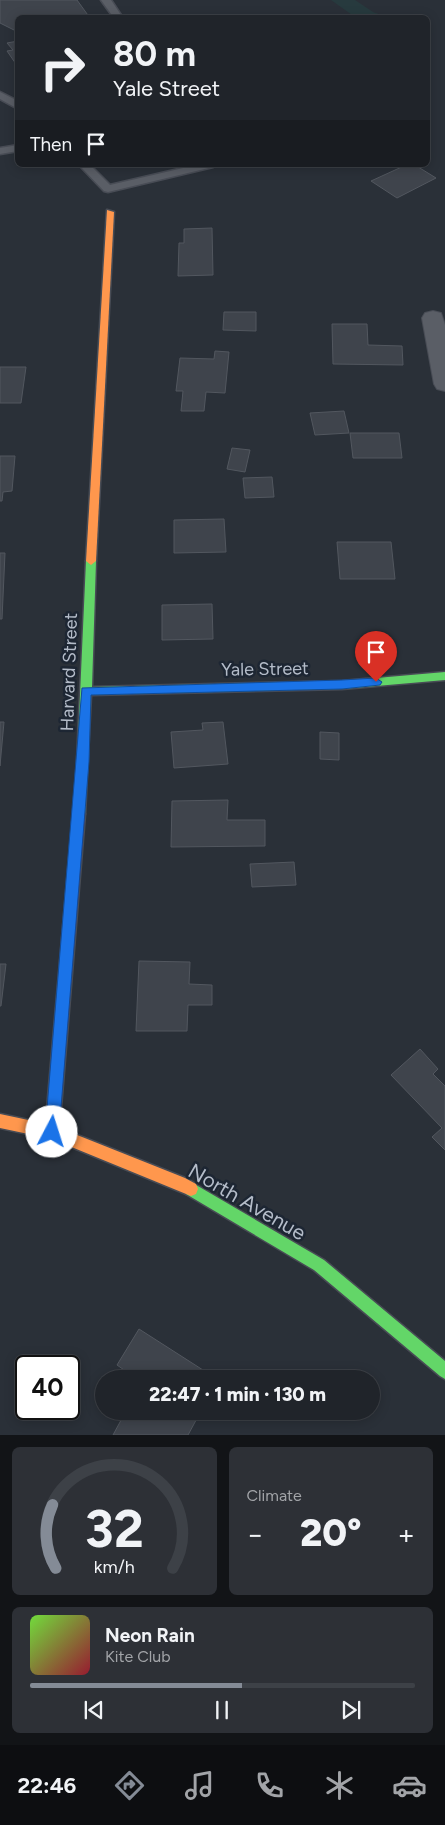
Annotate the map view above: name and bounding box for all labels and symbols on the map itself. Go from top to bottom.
street label: Harvard Street [56,612,82,732]
pin [355,631,397,682]
street label: Yale Street [221,657,309,681]
position arrow [25,1105,77,1157]
street label: North Avenue [184,1158,310,1245]
speed limit sign: 40 [15,1355,80,1420]

